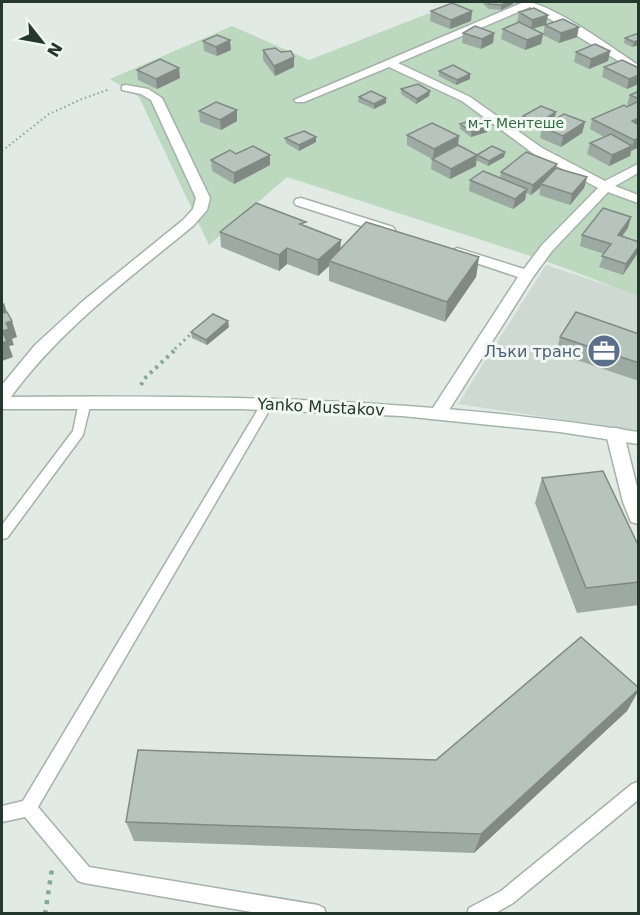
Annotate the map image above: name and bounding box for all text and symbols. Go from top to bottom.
north arrow [12,12,72,72]
text: N [43,39,66,60]
park label: м-т Ментeше [468,115,564,131]
office icon: Лъки транс [586,333,622,369]
place label: Лъки транс [484,342,581,361]
street label: Yanko Mustakov [256,394,385,420]

